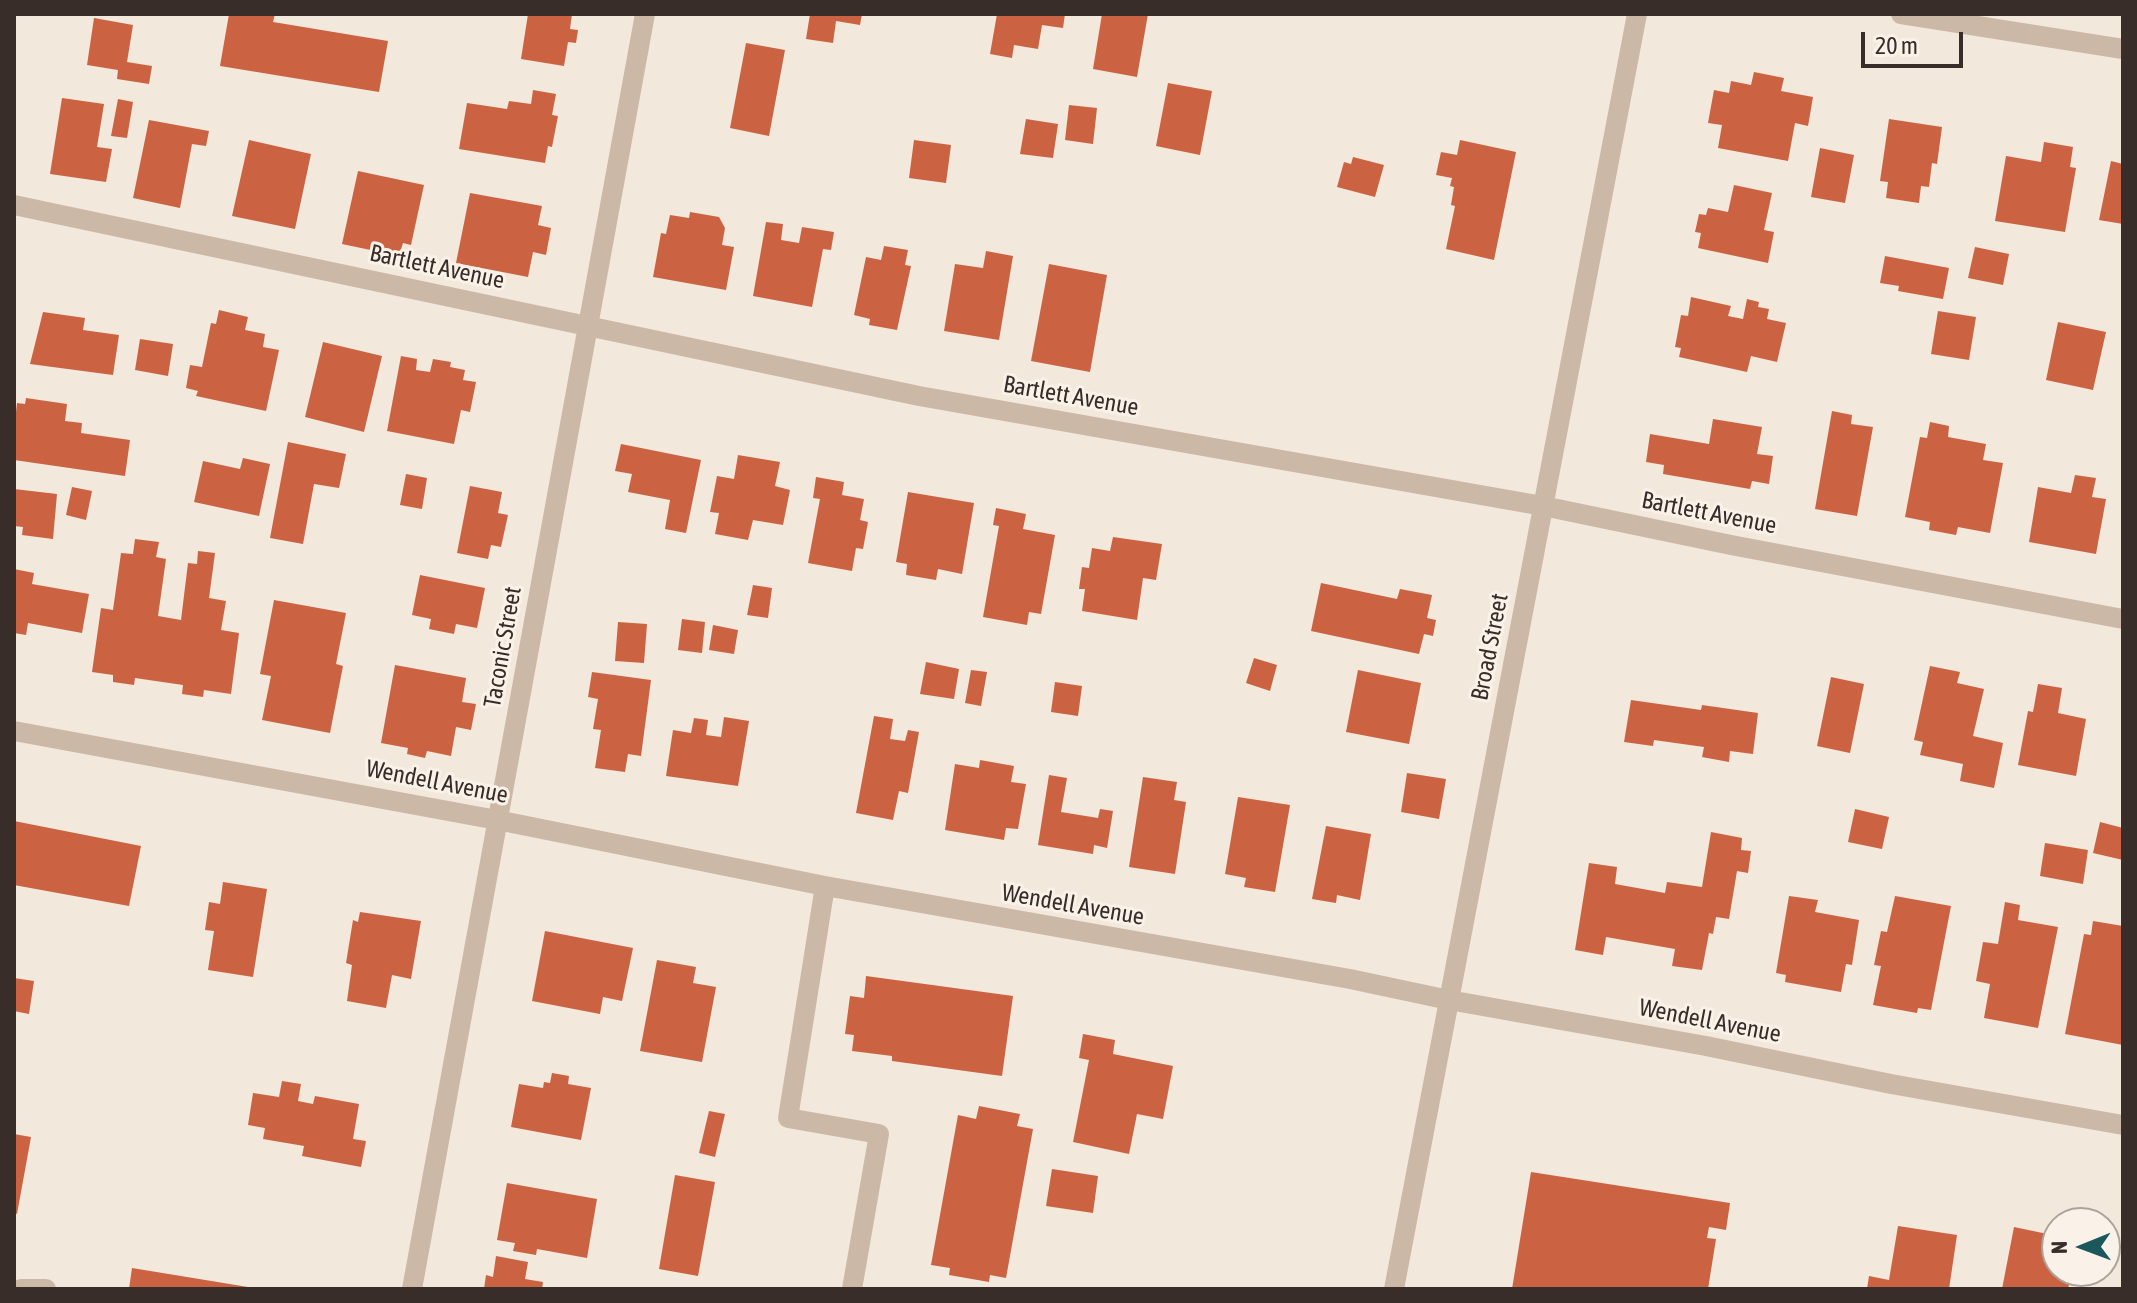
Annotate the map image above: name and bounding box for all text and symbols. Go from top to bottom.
scale bar [1865,16,1967,66]
text: 20 m [1875,32,1918,59]
street label: Bartlett Avenue [367,239,507,295]
street label: Bartlett Avenue [1001,370,1141,422]
street label: Bartlett Avenue [1639,486,1779,540]
street label: Taconic Street [478,584,528,710]
street label: Broad Street [1466,591,1514,703]
street label: Wendell Avenue [364,754,510,810]
street label: Wendell Avenue [1000,878,1146,932]
street label: Wendell Avenue [1637,993,1783,1049]
north arrow [2041,1207,2121,1287]
text: N [2046,1241,2072,1254]

